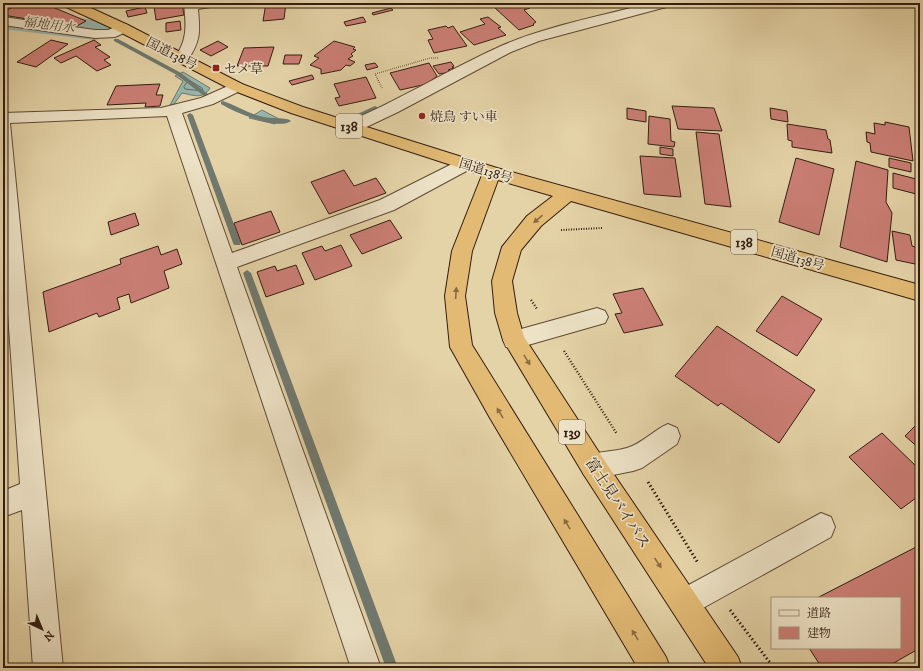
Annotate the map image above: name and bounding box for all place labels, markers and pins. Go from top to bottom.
place label: セメ草 [224,61,263,77]
marker: セメ草 [211,63,221,73]
place label: 焼鳥 すい車 [430,109,498,125]
marker: 焼鳥 すい車 [417,111,427,121]

